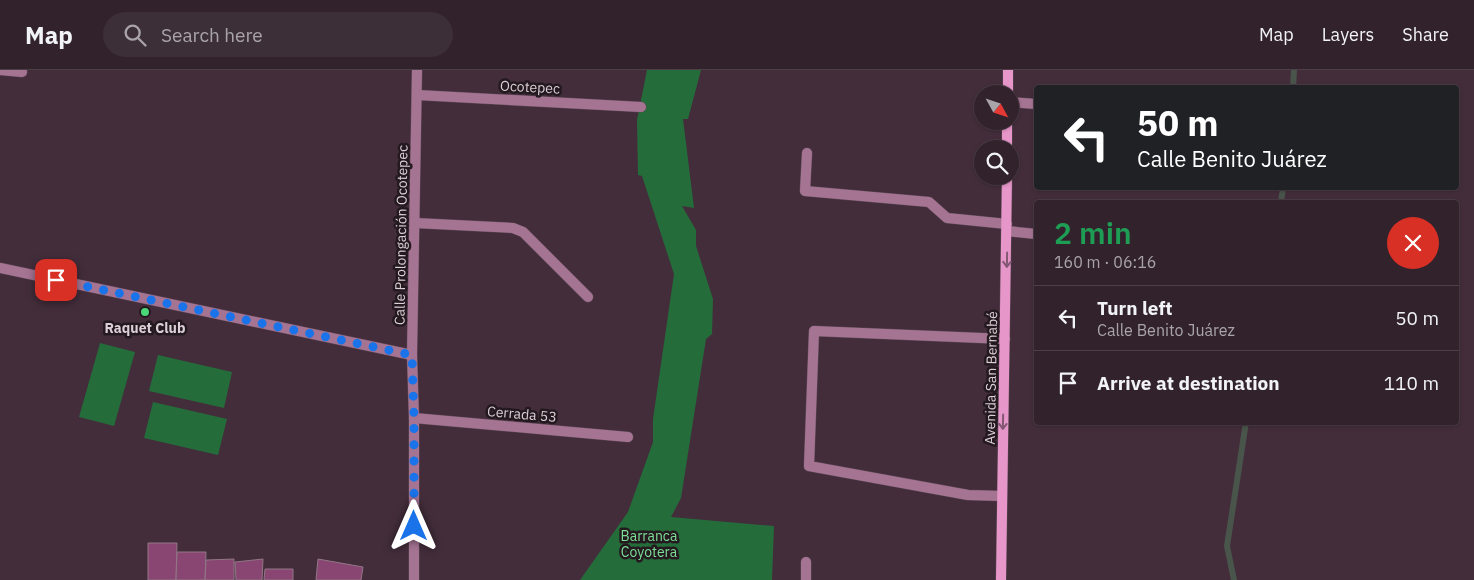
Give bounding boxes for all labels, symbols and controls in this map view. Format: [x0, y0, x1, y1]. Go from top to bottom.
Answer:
search box [103, 12, 453, 57]
text: Map [25, 19, 73, 51]
icon: search [121, 21, 149, 49]
text: Search here [161, 23, 263, 47]
text: Map [1259, 23, 1294, 46]
text: Layers [1322, 23, 1374, 46]
text: Share [1402, 23, 1449, 46]
street label: Ocotepec [500, 76, 560, 98]
north arrow [974, 85, 1019, 130]
map controls [974, 85, 1019, 185]
text: 50 m [1137, 100, 1219, 146]
icon: left [1054, 105, 1119, 170]
button: search [974, 140, 1019, 185]
text: Calle Benito Juárez [1137, 144, 1327, 173]
street label: Calle Prolongación Ocotepec [390, 145, 412, 325]
text: 2 min [1054, 213, 1132, 252]
button: close [1387, 217, 1439, 269]
one-way arrow [1002, 252, 1011, 268]
text: 160 m · 06:16 [1054, 252, 1156, 272]
pin [35, 259, 77, 301]
icon: arrive [42, 266, 70, 294]
text: Turn left [1097, 296, 1173, 320]
icon: left [1054, 304, 1082, 332]
marker: Raquet Club [139, 306, 151, 318]
text: 50 m [1395, 306, 1439, 330]
street label: Avenida San Bernabé [981, 311, 1001, 445]
place label: Raquet Club [105, 319, 185, 337]
text: Calle Benito Juárez [1097, 320, 1235, 340]
icon: arrive [1054, 369, 1082, 397]
text: Arrive at destination [1097, 371, 1280, 395]
text: 110 m [1384, 371, 1439, 395]
street label: Cerrada 53 [486, 402, 558, 426]
one-way arrow [999, 414, 1008, 430]
position arrow [387, 499, 439, 551]
park label: Barranca Coyotera [621, 527, 678, 561]

